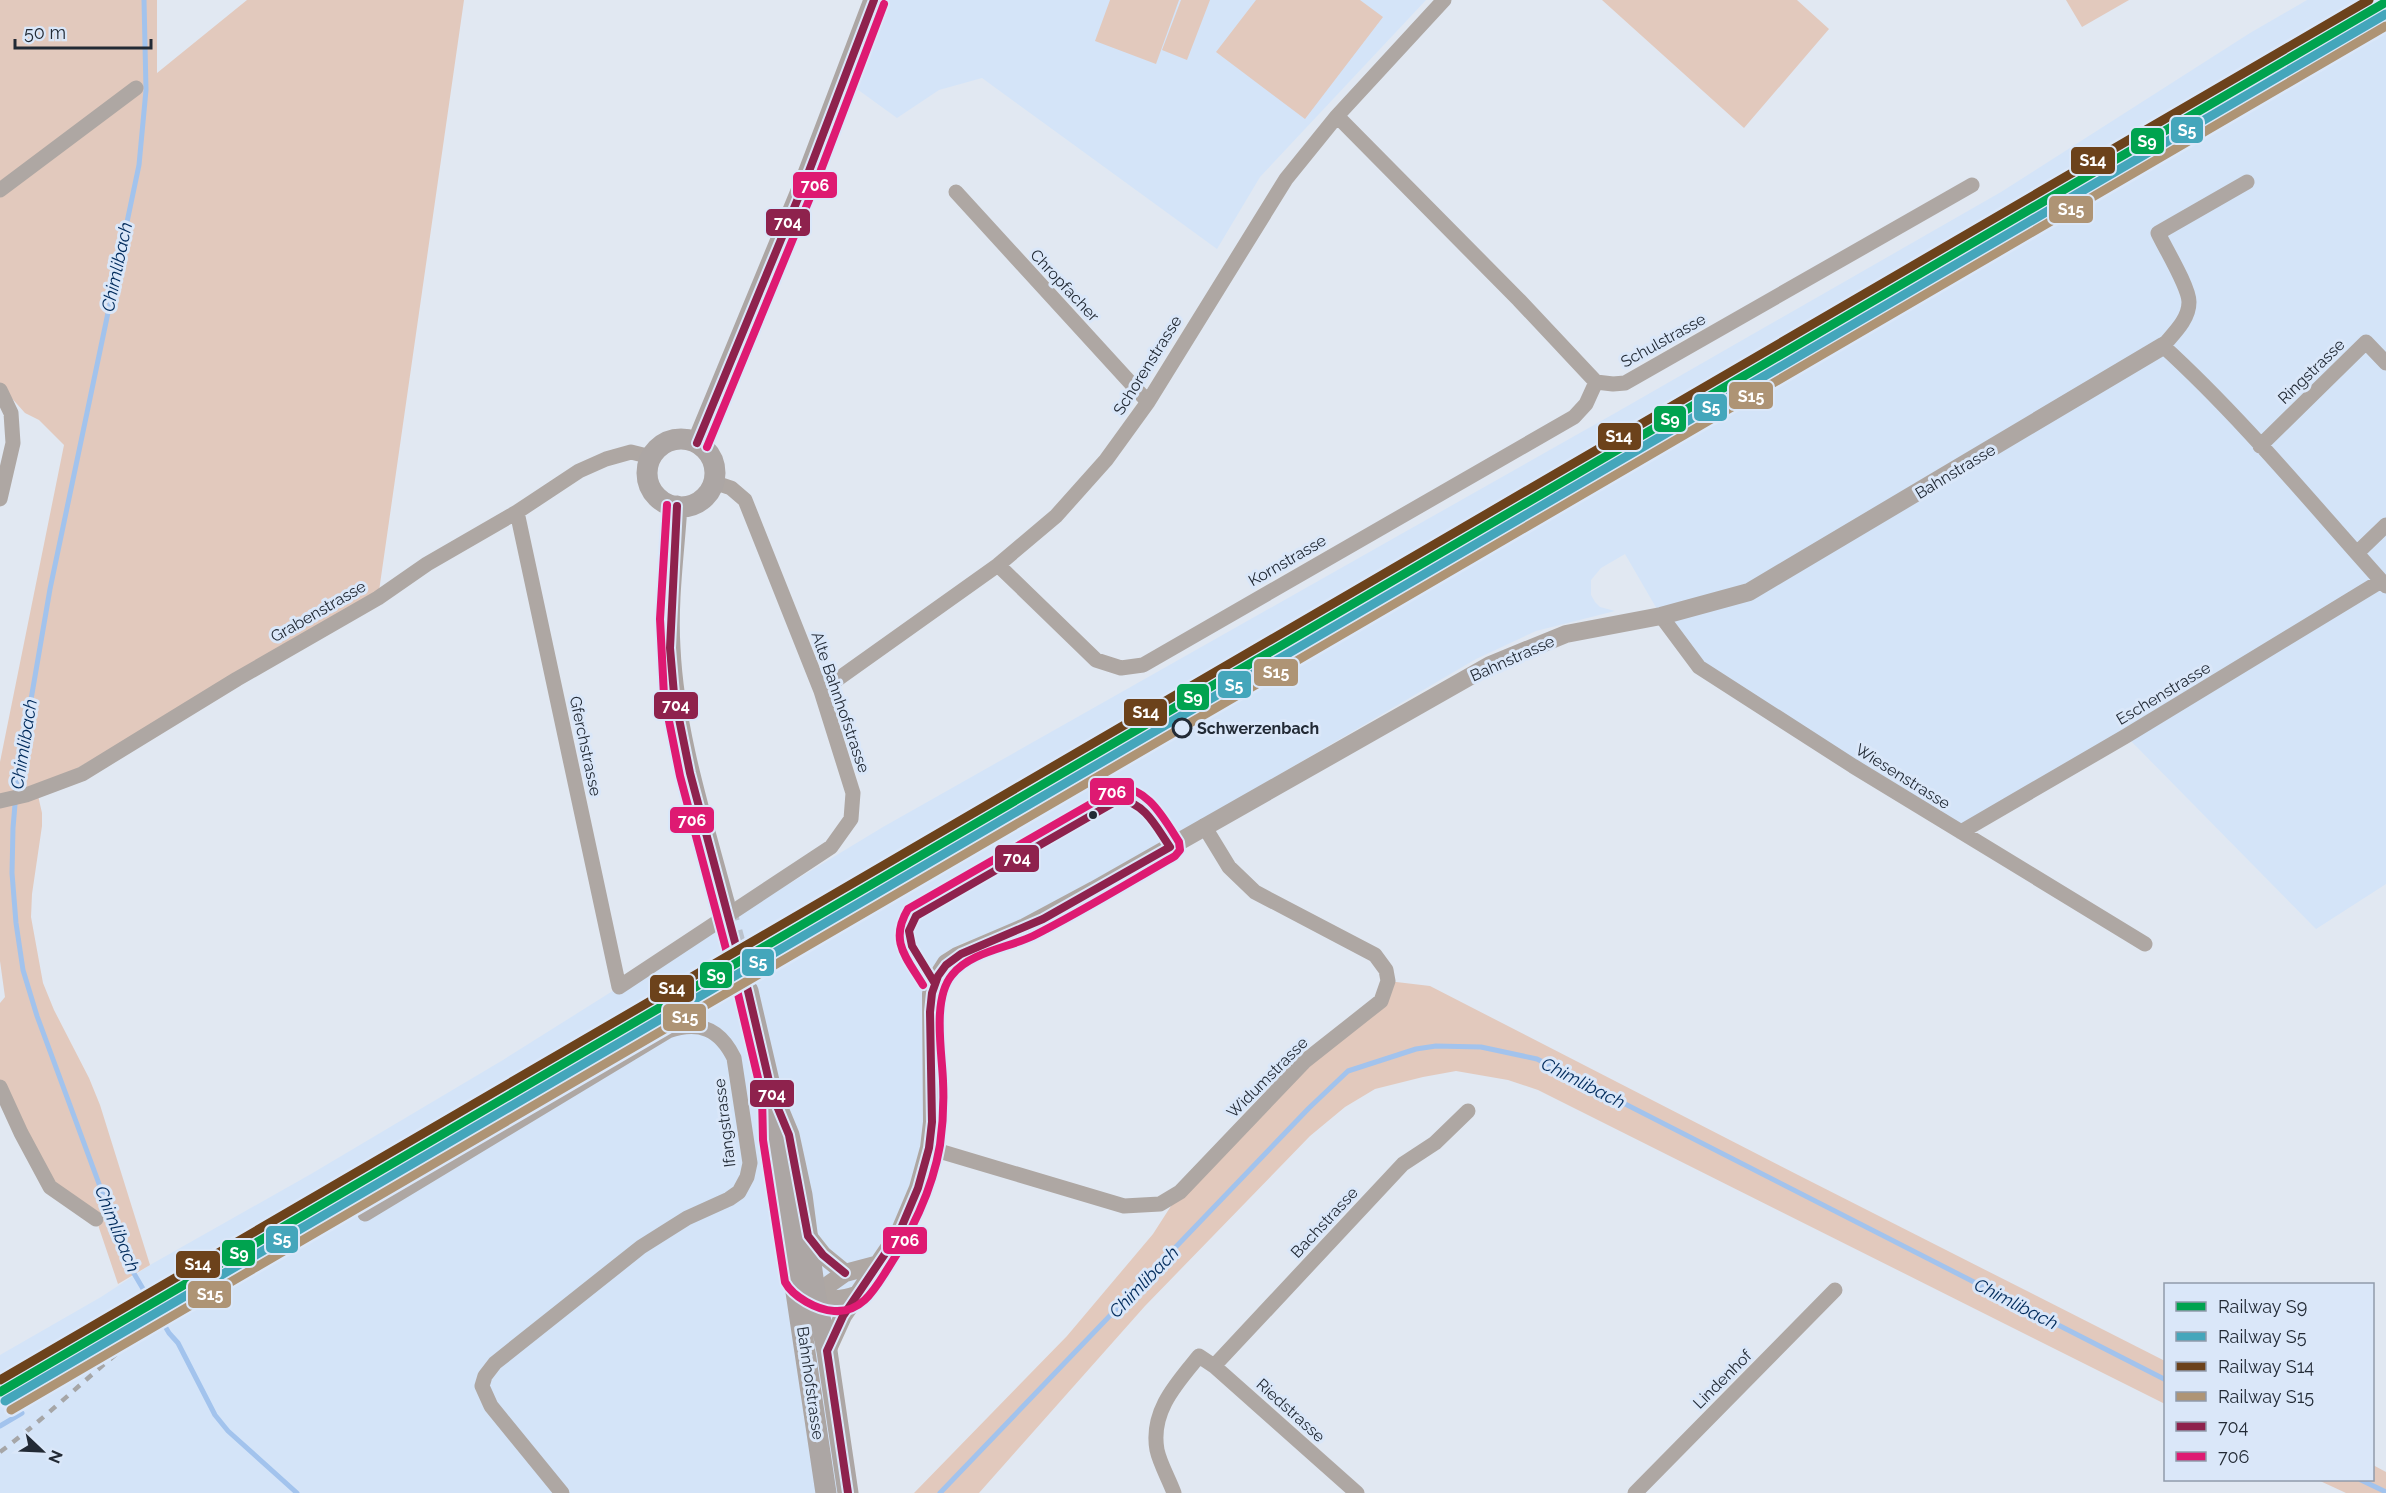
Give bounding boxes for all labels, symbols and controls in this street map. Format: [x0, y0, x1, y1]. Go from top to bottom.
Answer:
scale bar [15, 12, 152, 50]
text: 50 m [24, 22, 66, 43]
line badge: S5 [2170, 116, 2204, 144]
text: S5 [2178, 121, 2196, 140]
line badge: S9 [2130, 127, 2165, 155]
text: S9 [2137, 132, 2157, 151]
line badge: S14 [2070, 146, 2116, 175]
text: S14 [2080, 151, 2106, 170]
line badge: 706 [792, 171, 838, 199]
text: 706 [801, 176, 830, 195]
line badge: S15 [2048, 195, 2094, 224]
text: S15 [2058, 200, 2084, 219]
line badge: 704 [765, 208, 811, 237]
text: 704 [774, 213, 802, 232]
water label: Chimlibach [97, 220, 136, 314]
street label: Chropfacher [1026, 245, 1103, 326]
street label: Schulstrasse [1618, 309, 1709, 372]
street label: Schorenstrasse [1109, 312, 1186, 418]
street label: Ringstrasse [2274, 335, 2349, 408]
line badge: S15 [1728, 381, 1774, 410]
text: S15 [1738, 387, 1764, 406]
line badge: S5 [1693, 393, 1728, 422]
text: S5 [1702, 398, 1720, 417]
line badge: S9 [1653, 405, 1687, 433]
text: S9 [1660, 410, 1680, 429]
line badge: S14 [1597, 422, 1642, 451]
text: S14 [1606, 427, 1632, 446]
street label: Bahnstrasse [1912, 440, 1999, 503]
street label: Kornstrasse [1245, 531, 1329, 590]
street label: Grabenstrasse [267, 577, 369, 646]
street label: Alte Bahnhofstrasse [807, 629, 874, 775]
street label: Bahnstrasse [1467, 631, 1557, 685]
line badge: S15 [1253, 658, 1299, 687]
street label: Eschenstrasse [2113, 658, 2214, 729]
text: S15 [1263, 663, 1289, 682]
line badge: S5 [1217, 670, 1252, 699]
text: S5 [1225, 676, 1243, 695]
line badge: S9 [1176, 683, 1210, 711]
text: S9 [1183, 688, 1203, 707]
line badge: 704 [653, 691, 699, 720]
street label: Gferchstrasse [566, 694, 605, 798]
text: 704 [662, 696, 690, 715]
water label: Chimlibach [6, 697, 41, 791]
line badge: S14 [1123, 698, 1168, 727]
text: S14 [1133, 703, 1159, 722]
marker: Schwerzenbach [1172, 718, 1192, 738]
place label: Schwerzenbach [1197, 719, 1319, 738]
street label: Wiesenstrasse [1852, 740, 1954, 813]
line badge: 706 [1089, 777, 1135, 806]
text: 706 [1098, 783, 1127, 802]
line badge: 706 [669, 806, 715, 834]
unlabelled marker [1087, 809, 1099, 821]
text: 706 [678, 811, 707, 830]
line badge: 704 [994, 844, 1040, 873]
text: 704 [1003, 849, 1031, 868]
line badge: S5 [741, 948, 775, 977]
text: S5 [749, 953, 767, 972]
line badge: S9 [699, 961, 733, 989]
text: S9 [706, 966, 726, 985]
line badge: S14 [649, 974, 695, 1003]
text: S14 [659, 979, 685, 998]
line badge: S15 [662, 1003, 707, 1032]
text: S15 [672, 1008, 698, 1027]
street label: Widumstrasse [1223, 1033, 1312, 1122]
water label: Chimlibach [1538, 1053, 1629, 1113]
street label: Ifangstrasse [710, 1077, 739, 1168]
line badge: 704 [749, 1079, 795, 1108]
text: 704 [758, 1085, 786, 1104]
water label: Chimlibach [91, 1183, 144, 1275]
street label: Bachstrasse [1287, 1183, 1362, 1262]
line badge: S5 [265, 1225, 299, 1254]
line badge: 706 [882, 1226, 928, 1255]
text: S5 [273, 1230, 291, 1249]
text: 706 [891, 1231, 920, 1250]
line badge: S9 [221, 1239, 256, 1267]
water label: Chimlibach [1104, 1242, 1183, 1322]
text: S9 [229, 1244, 249, 1263]
line badge: S14 [175, 1250, 221, 1279]
text: S14 [185, 1255, 211, 1274]
water label: Chimlibach [1971, 1274, 2062, 1334]
line badge: S15 [187, 1280, 232, 1309]
legend [2164, 1283, 2374, 1481]
text: S15 [197, 1285, 223, 1304]
text: Railway S9 [2218, 1296, 2307, 1317]
street label: Bahnhofstrasse [793, 1325, 828, 1441]
text: Railway S5 [2218, 1326, 2307, 1347]
street label: Lindenhof [1689, 1346, 1756, 1413]
text: Railway S14 [2218, 1356, 2314, 1377]
street label: Riedstrasse [1253, 1375, 1329, 1446]
text: Railway S15 [2218, 1386, 2314, 1407]
text: 704 [2218, 1416, 2249, 1437]
north arrow [12, 1421, 72, 1481]
text: 706 [2218, 1446, 2250, 1467]
text: N [44, 1447, 66, 1466]

